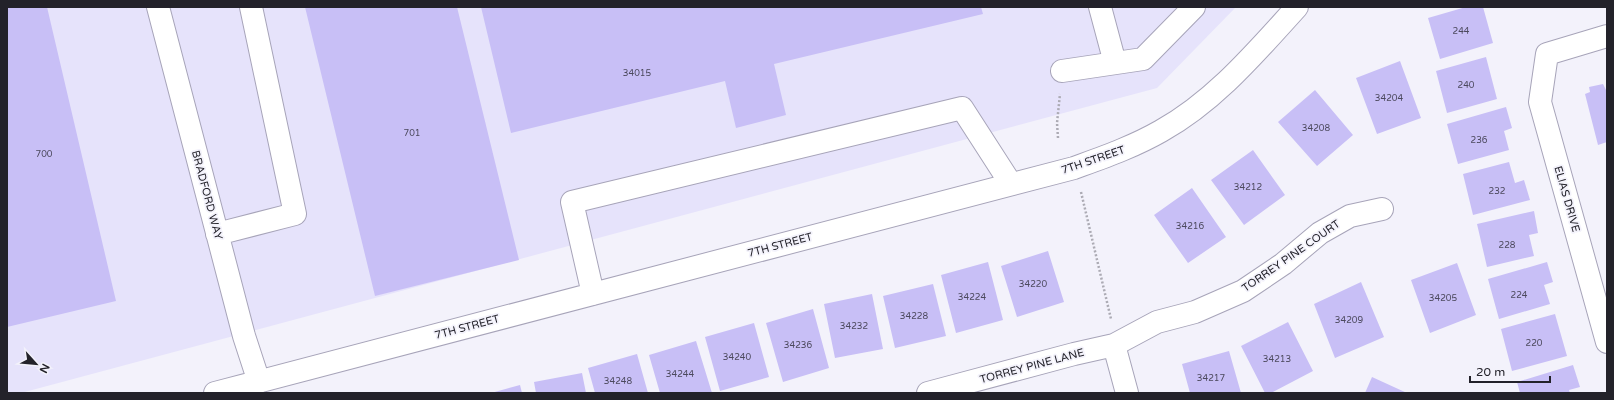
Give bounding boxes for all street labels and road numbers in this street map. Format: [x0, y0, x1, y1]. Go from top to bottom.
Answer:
street label: 7TH STREET [1059, 143, 1127, 177]
street label: BRADFORD WAY [189, 149, 225, 241]
street label: ELIAS DRIVE [1551, 164, 1583, 234]
street label: TORREY PINE COURT [1240, 217, 1343, 295]
street label: 7TH STREET [746, 230, 814, 260]
street label: 7TH STREET [433, 312, 501, 342]
street label: TORREY PINE LANE [978, 346, 1086, 386]

